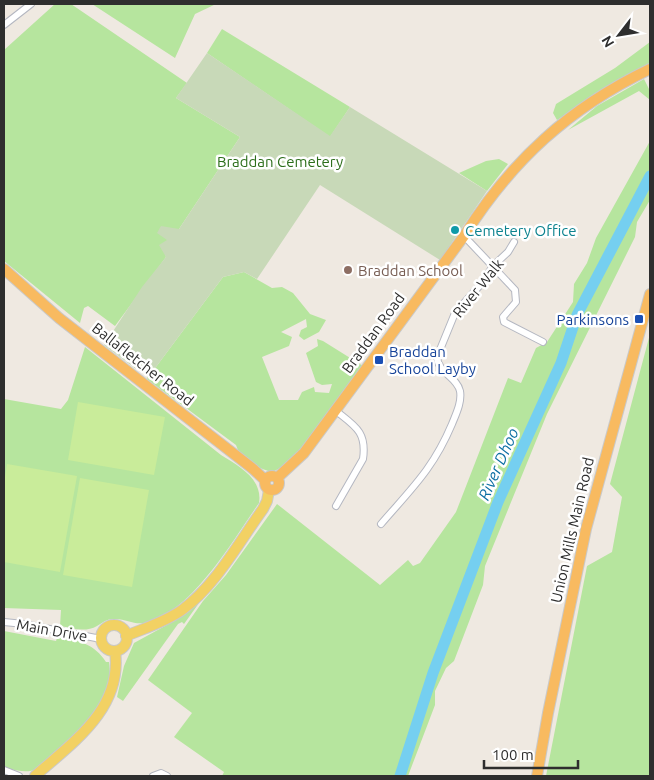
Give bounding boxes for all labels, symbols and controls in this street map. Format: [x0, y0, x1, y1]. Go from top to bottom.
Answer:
north arrow [594, 10, 644, 60]
text: N [598, 33, 617, 50]
park label: Braddan Cemetery [217, 153, 343, 170]
place label: Cemetery Office [465, 222, 576, 239]
marker: Cemetery Office [449, 224, 461, 236]
street label: River Walk [449, 255, 507, 321]
place label: Braddan School [358, 262, 463, 279]
marker: Braddan School [342, 264, 354, 276]
street label: Braddan Road [338, 290, 408, 376]
place label: Parkinsons [557, 311, 629, 328]
marker: Parkinsons [633, 313, 645, 325]
street label: Ballafletcher Road [89, 319, 197, 409]
place label: Braddan School Layby [389, 343, 476, 377]
marker: Braddan School Layby [373, 354, 385, 366]
water label: River Dhoo [474, 425, 522, 503]
street label: Union Mills Main Road [547, 456, 597, 604]
street label: Main Drive [15, 615, 89, 645]
scale bar [484, 738, 578, 770]
text: 100 m [492, 746, 534, 763]

